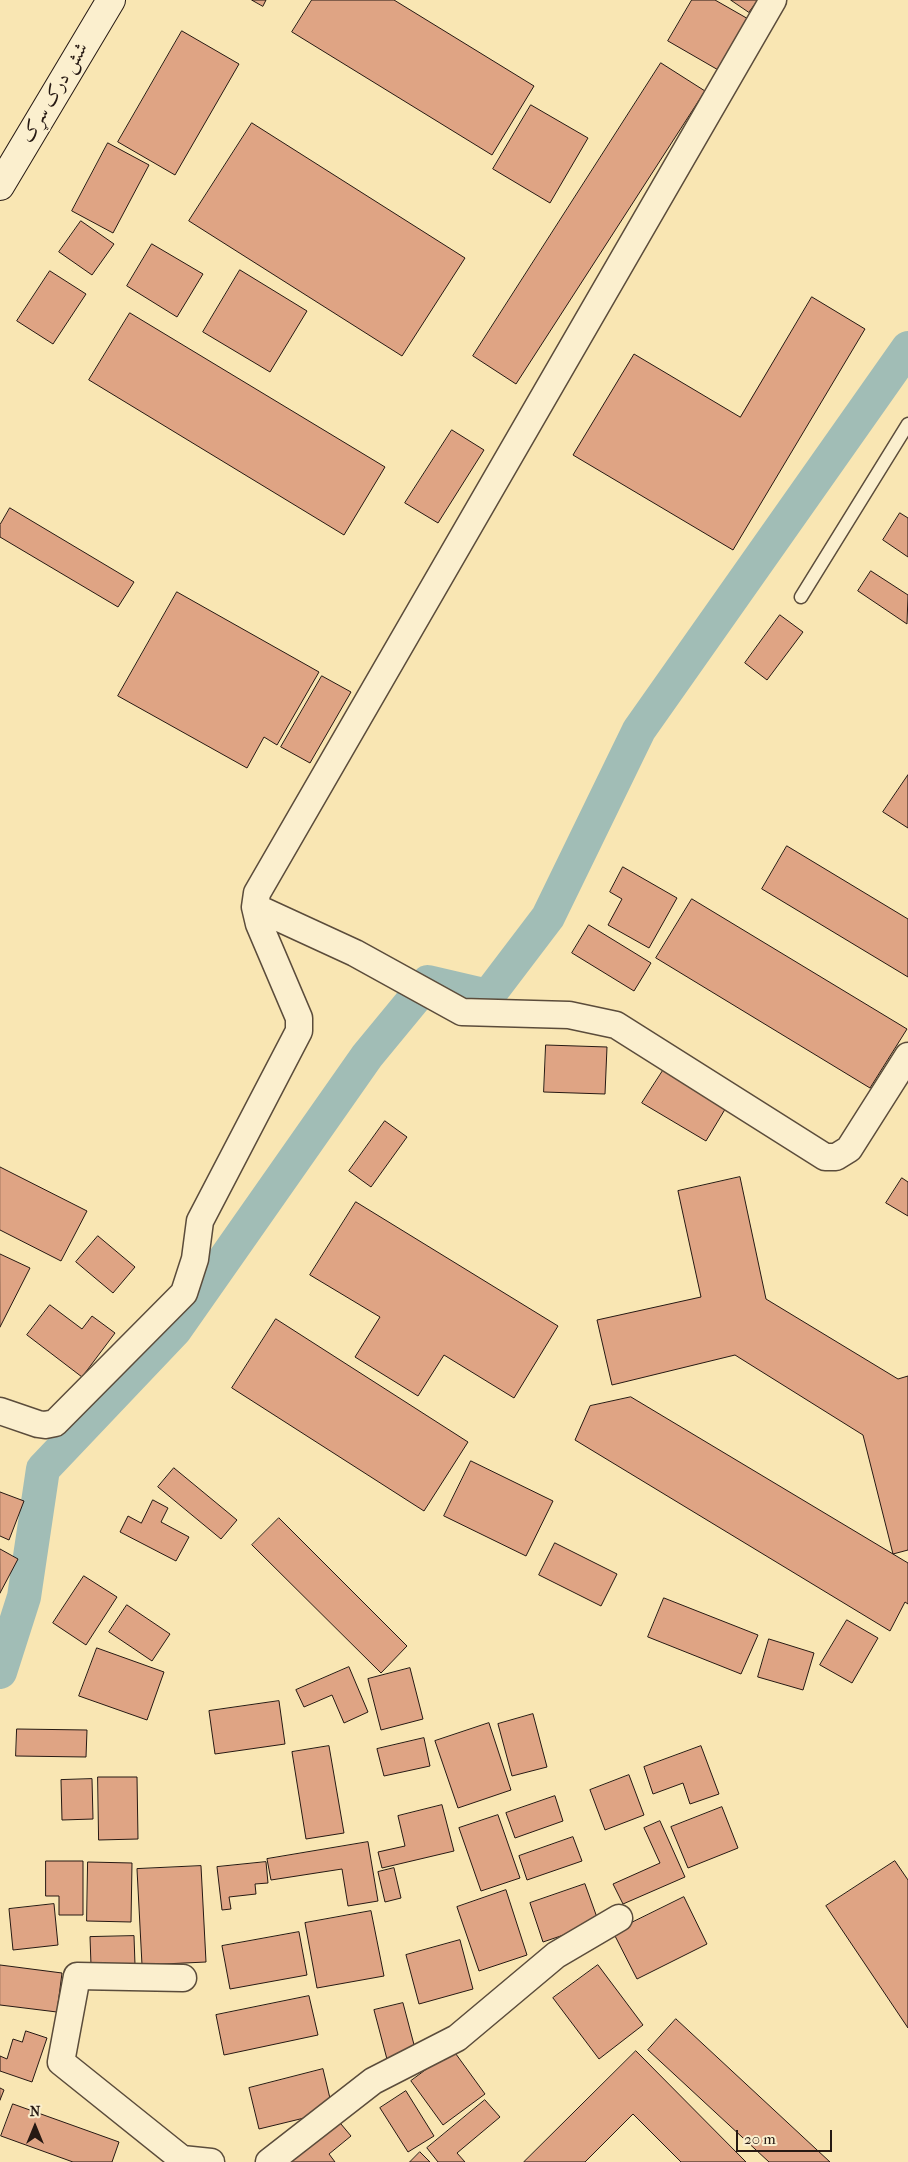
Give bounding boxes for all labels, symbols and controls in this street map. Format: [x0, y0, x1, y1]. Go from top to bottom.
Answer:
street label: شش درک سړک [16, 39, 94, 147]
north arrow [10, 2102, 60, 2152]
text: N [30, 2103, 40, 2120]
scale bar [738, 2120, 834, 2152]
text: 20 m [744, 2130, 776, 2148]

